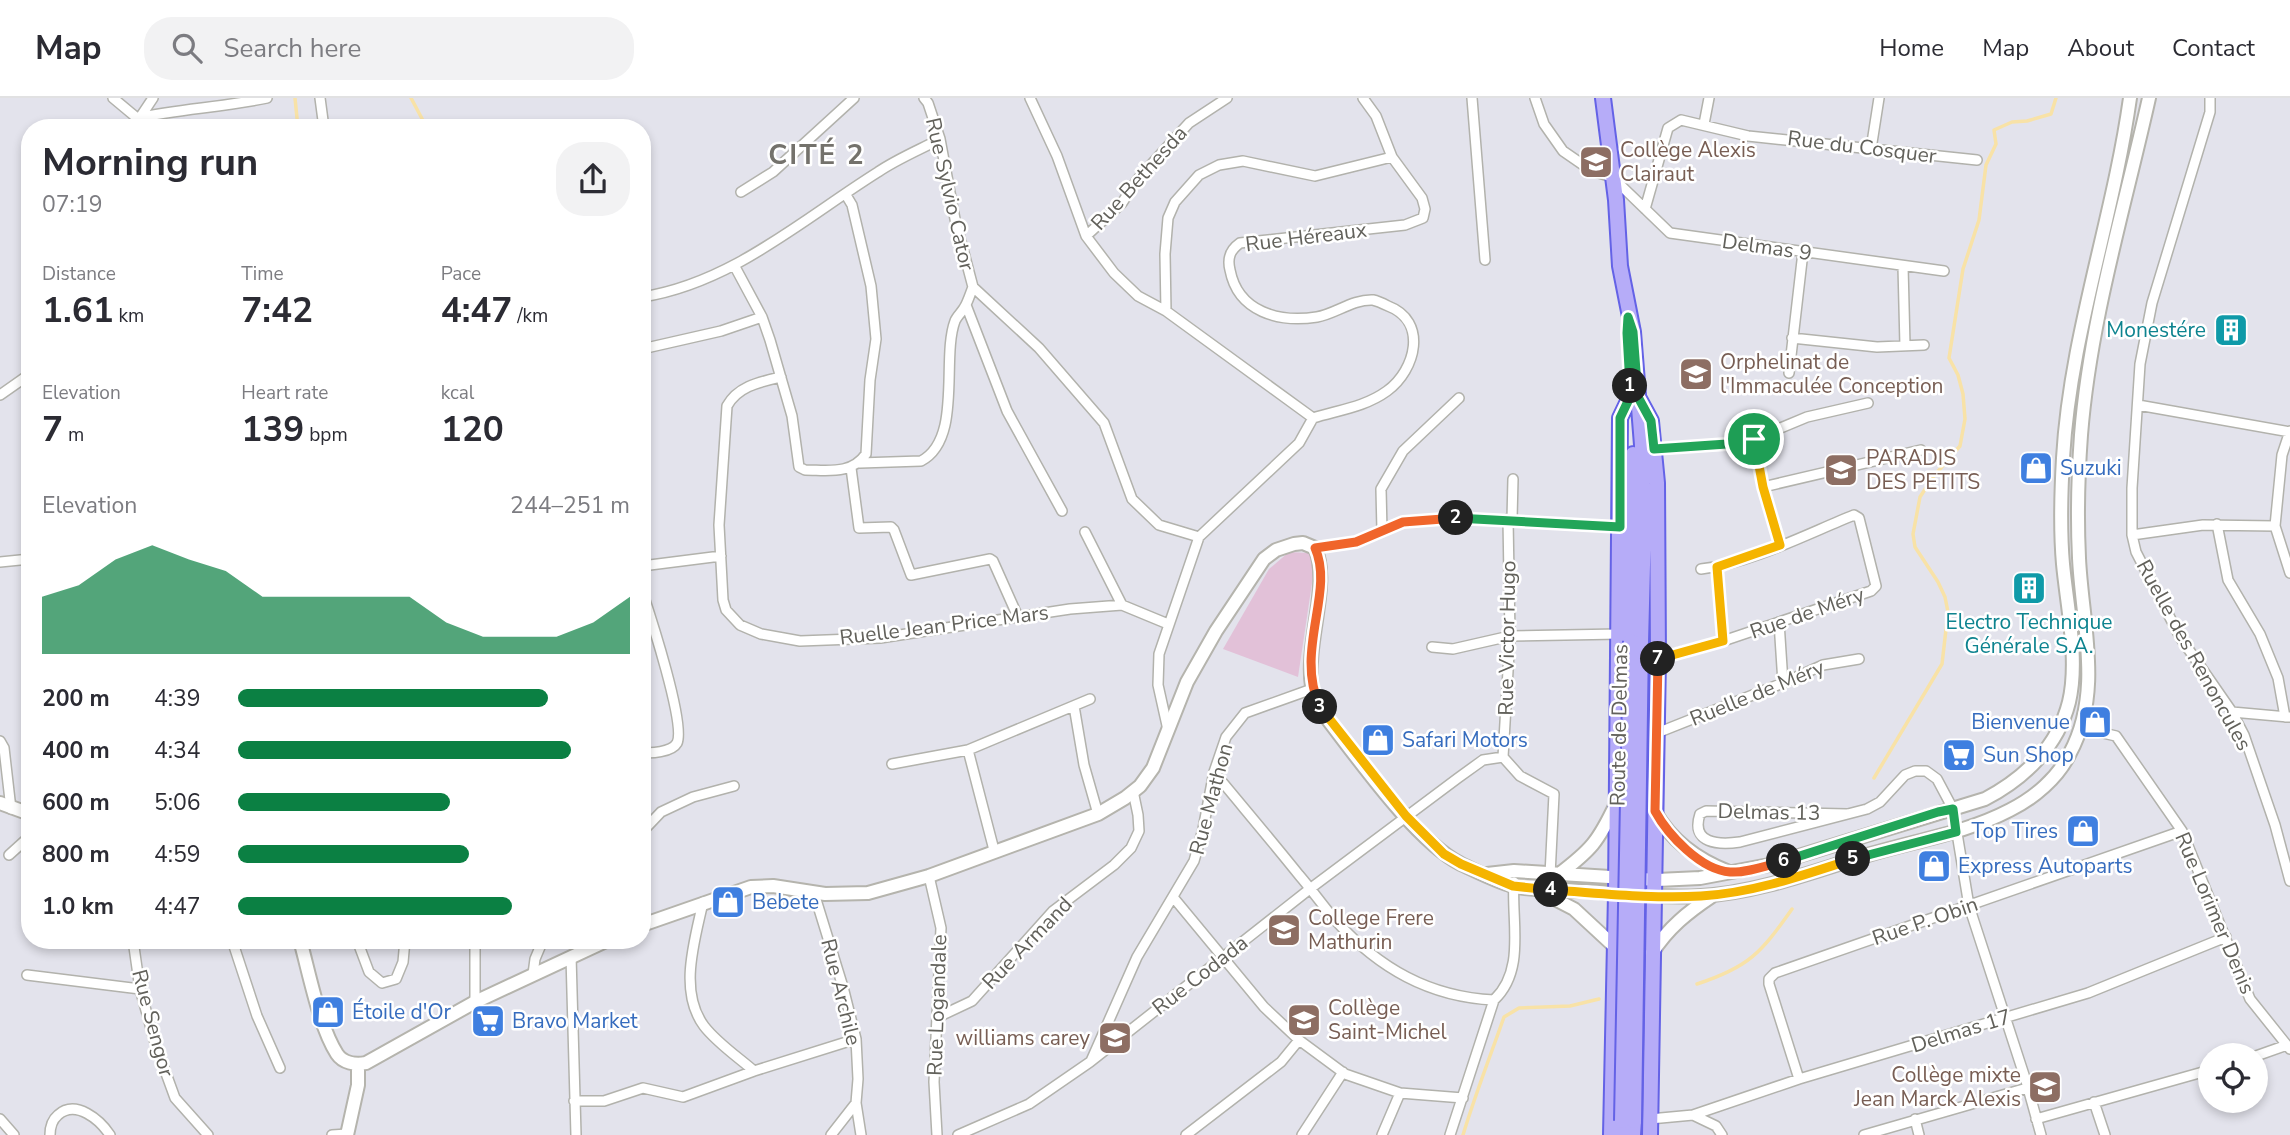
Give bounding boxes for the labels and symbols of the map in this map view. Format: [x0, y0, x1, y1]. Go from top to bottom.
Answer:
street label: Rue Sylvio Cator [919, 115, 981, 274]
street label: Rue Bethesda [1085, 120, 1193, 236]
street label: Rue du Cosquer [1786, 124, 1938, 170]
district label: CITÉ 2 [768, 136, 866, 174]
place label: Collège Alexis Clairaut [1620, 136, 1756, 188]
school or university icon: Collège Alexis Clairaut [1577, 143, 1615, 181]
street label: Rue Héreaux [1244, 216, 1368, 258]
street label: Delmas 9 [1720, 227, 1814, 267]
building icon: Monestére [2212, 311, 2250, 349]
place label: Monestére [2106, 316, 2206, 344]
place label: Orphelinat de l'Immaculée Conception [1720, 348, 1944, 400]
school or university icon: Orphelinat de l'Immaculée Conception [1677, 355, 1715, 393]
pin: 1 [1612, 368, 1648, 404]
pin [1724, 409, 1784, 469]
place label: PARADIS DES PETITS [1866, 444, 1980, 496]
shop icon: Suzuki [2017, 449, 2055, 487]
school or university icon: PARADIS DES PETITS [1822, 451, 1860, 489]
place label: Suzuki [2060, 454, 2122, 482]
pin: 2 [1438, 500, 1474, 536]
street label: Ruelle des Renoncules [2130, 555, 2258, 755]
street label: Rue Victor Hugo [1492, 560, 1522, 716]
building icon: Electro Technique Générale S.A. [2010, 569, 2048, 607]
street label: Rue de Méry [1746, 580, 1868, 646]
street label: Ruelle Jean Price Mars [838, 598, 1050, 652]
place label: Electro Technique Générale S.A. [1946, 608, 2112, 660]
pin: 7 [1640, 642, 1676, 676]
street label: Route de Delmas [1604, 644, 1634, 806]
street label: Ruelle de Méry [1686, 653, 1829, 733]
pin: 3 [1302, 690, 1338, 724]
shop icon: Bienvenue [2076, 703, 2114, 741]
place label: Bienvenue [1971, 708, 2070, 736]
shop icon: Safari Motors [1359, 721, 1397, 759]
place label: Safari Motors [1402, 726, 1528, 754]
supermarket icon: Sun Shop [1940, 736, 1978, 774]
street label: Rue Mathon [1183, 740, 1239, 858]
place label: Sun Shop [1983, 741, 2074, 769]
street label: Delmas 13 [1717, 797, 1821, 827]
shop icon: Top Tires [2064, 812, 2102, 850]
place label: Top Tires [1971, 817, 2058, 845]
street label: Rue Lorimer Denis [2168, 828, 2262, 998]
pin: 5 [1836, 842, 1870, 876]
pin: 6 [1766, 844, 1802, 878]
shop icon: Express Autoparts [1915, 847, 1953, 885]
place label: Express Autoparts [1958, 852, 2133, 880]
pin: 4 [1534, 872, 1568, 908]
shop icon: Bebete [709, 883, 747, 921]
place label: Bebete [752, 888, 819, 916]
street label: Rue P. Obin [1868, 890, 1982, 952]
street label: Rue Armand [976, 891, 1078, 995]
place label: College Frere Mathurin [1308, 904, 1434, 956]
school or university icon: College Frere Mathurin [1265, 911, 1303, 949]
street label: Rue Codada [1146, 929, 1254, 1021]
street label: Rue Logandale [921, 934, 953, 1076]
street label: Rue Archile [814, 936, 868, 1048]
street label: Rue Sengor [125, 966, 181, 1080]
shop icon: Étoile d'Or [309, 993, 347, 1031]
place label: Collège Saint-Michel [1328, 994, 1448, 1046]
place label: Étoile d'Or [352, 998, 452, 1026]
school or university icon: Collège Saint-Michel [1285, 1001, 1323, 1039]
supermarket icon: Bravo Market [469, 1002, 507, 1040]
street label: Delmas 17 [1908, 1003, 2014, 1059]
place label: Bravo Market [512, 1007, 638, 1035]
school or university icon: williams carey [1096, 1019, 1134, 1057]
place label: williams carey [956, 1024, 1090, 1052]
place label: Collège mixte Jean Marck Alexis [1853, 1061, 2021, 1113]
school or university icon: Collège mixte Jean Marck Alexis [2026, 1068, 2064, 1106]

